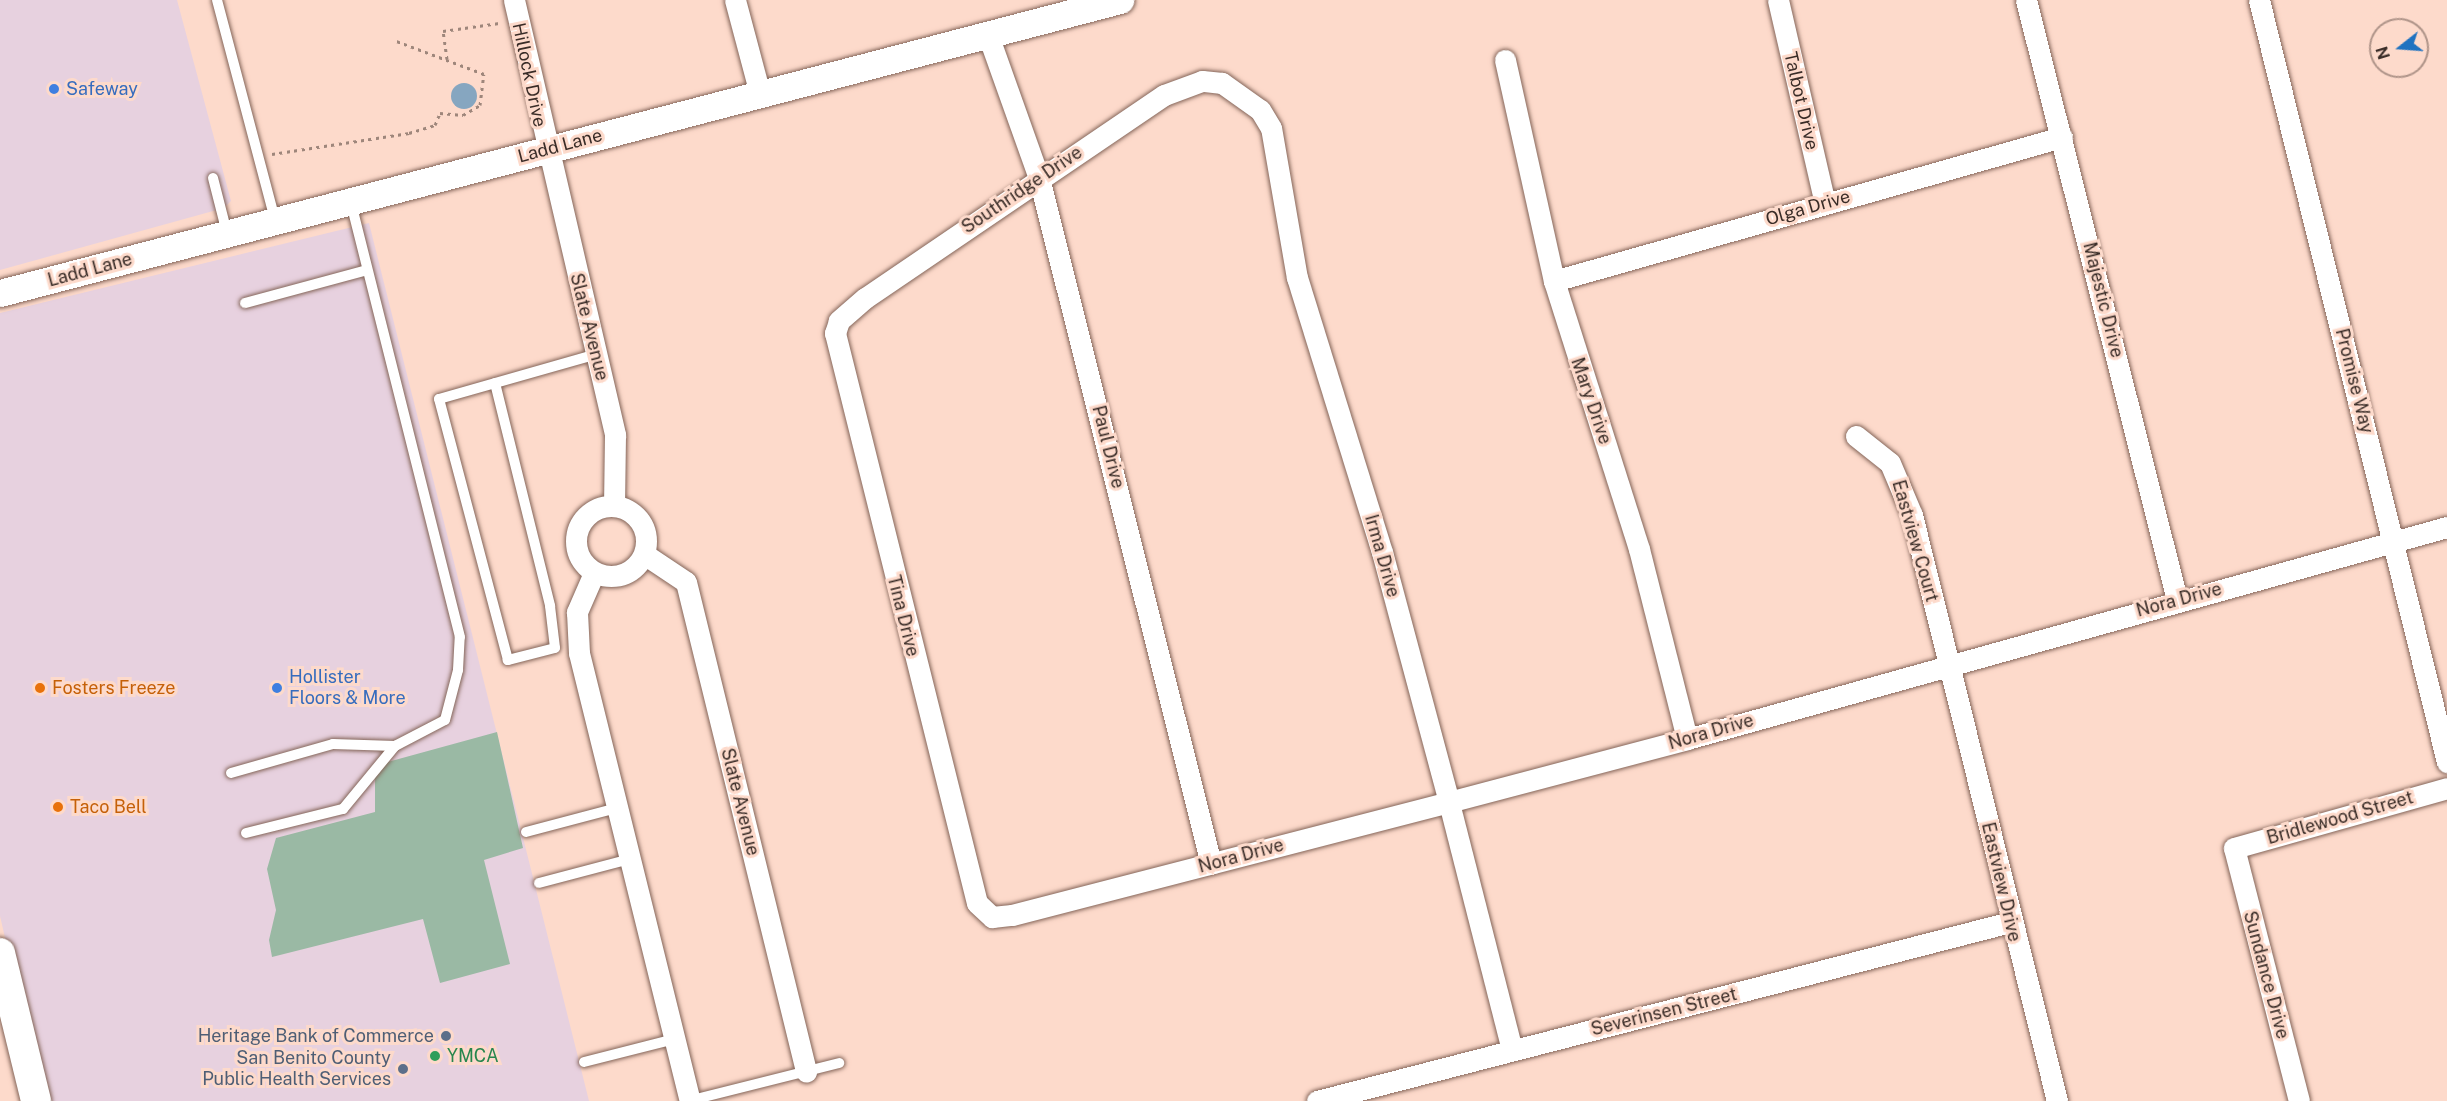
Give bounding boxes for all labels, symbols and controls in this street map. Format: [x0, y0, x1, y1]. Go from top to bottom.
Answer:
north arrow [2369, 18, 2429, 78]
street label: Hillock Drive [507, 21, 551, 129]
text: N [2372, 44, 2394, 62]
street label: Talbot Drive [1779, 50, 1823, 152]
place label: Safeway [66, 78, 138, 100]
marker: Safeway [47, 82, 61, 96]
street label: Ladd Lane [515, 124, 605, 168]
street label: Southridge Drive [958, 142, 1086, 238]
street label: Olga Drive [1763, 186, 1853, 230]
street label: Majestic Drive [2078, 240, 2128, 360]
street label: Ladd Lane [45, 248, 135, 292]
street label: Slate Avenue [565, 271, 613, 383]
street label: Promise Way [2330, 326, 2378, 436]
street label: Mary Drive [1566, 355, 1616, 447]
street label: Paul Drive [1087, 403, 1129, 491]
street label: Eastview Court [1887, 478, 1943, 604]
street label: Irma Drive [1360, 512, 1404, 600]
street label: Tina Drive [882, 573, 924, 659]
street label: Nora Drive [2134, 578, 2224, 622]
place label: Hollister Floors & More [289, 667, 406, 710]
place label: Fosters Freeze [52, 677, 175, 699]
marker: Fosters Freeze [33, 681, 47, 695]
marker: Hollister Floors & More [270, 681, 284, 695]
street label: Nora Drive [1666, 710, 1756, 754]
street label: Slate Avenue [716, 746, 764, 858]
street label: Bridlewood Street [2264, 787, 2416, 849]
place label: Taco Bell [70, 796, 147, 818]
marker: Taco Bell [51, 800, 65, 814]
street label: Eastview Drive [1977, 820, 2025, 944]
street label: Nora Drive [1196, 834, 1286, 878]
street label: Sundance Drive [2239, 909, 2293, 1041]
street label: Severinsen Street [1589, 983, 1739, 1041]
place label: Heritage Bank of Commerce [197, 1025, 434, 1047]
marker: Heritage Bank of Commerce [439, 1029, 453, 1043]
place label: YMCA [447, 1045, 499, 1067]
place label: San Benito County Public Health Services [202, 1048, 391, 1090]
marker: YMCA [428, 1049, 442, 1063]
marker: San Benito County Public Health Services [396, 1062, 410, 1076]

